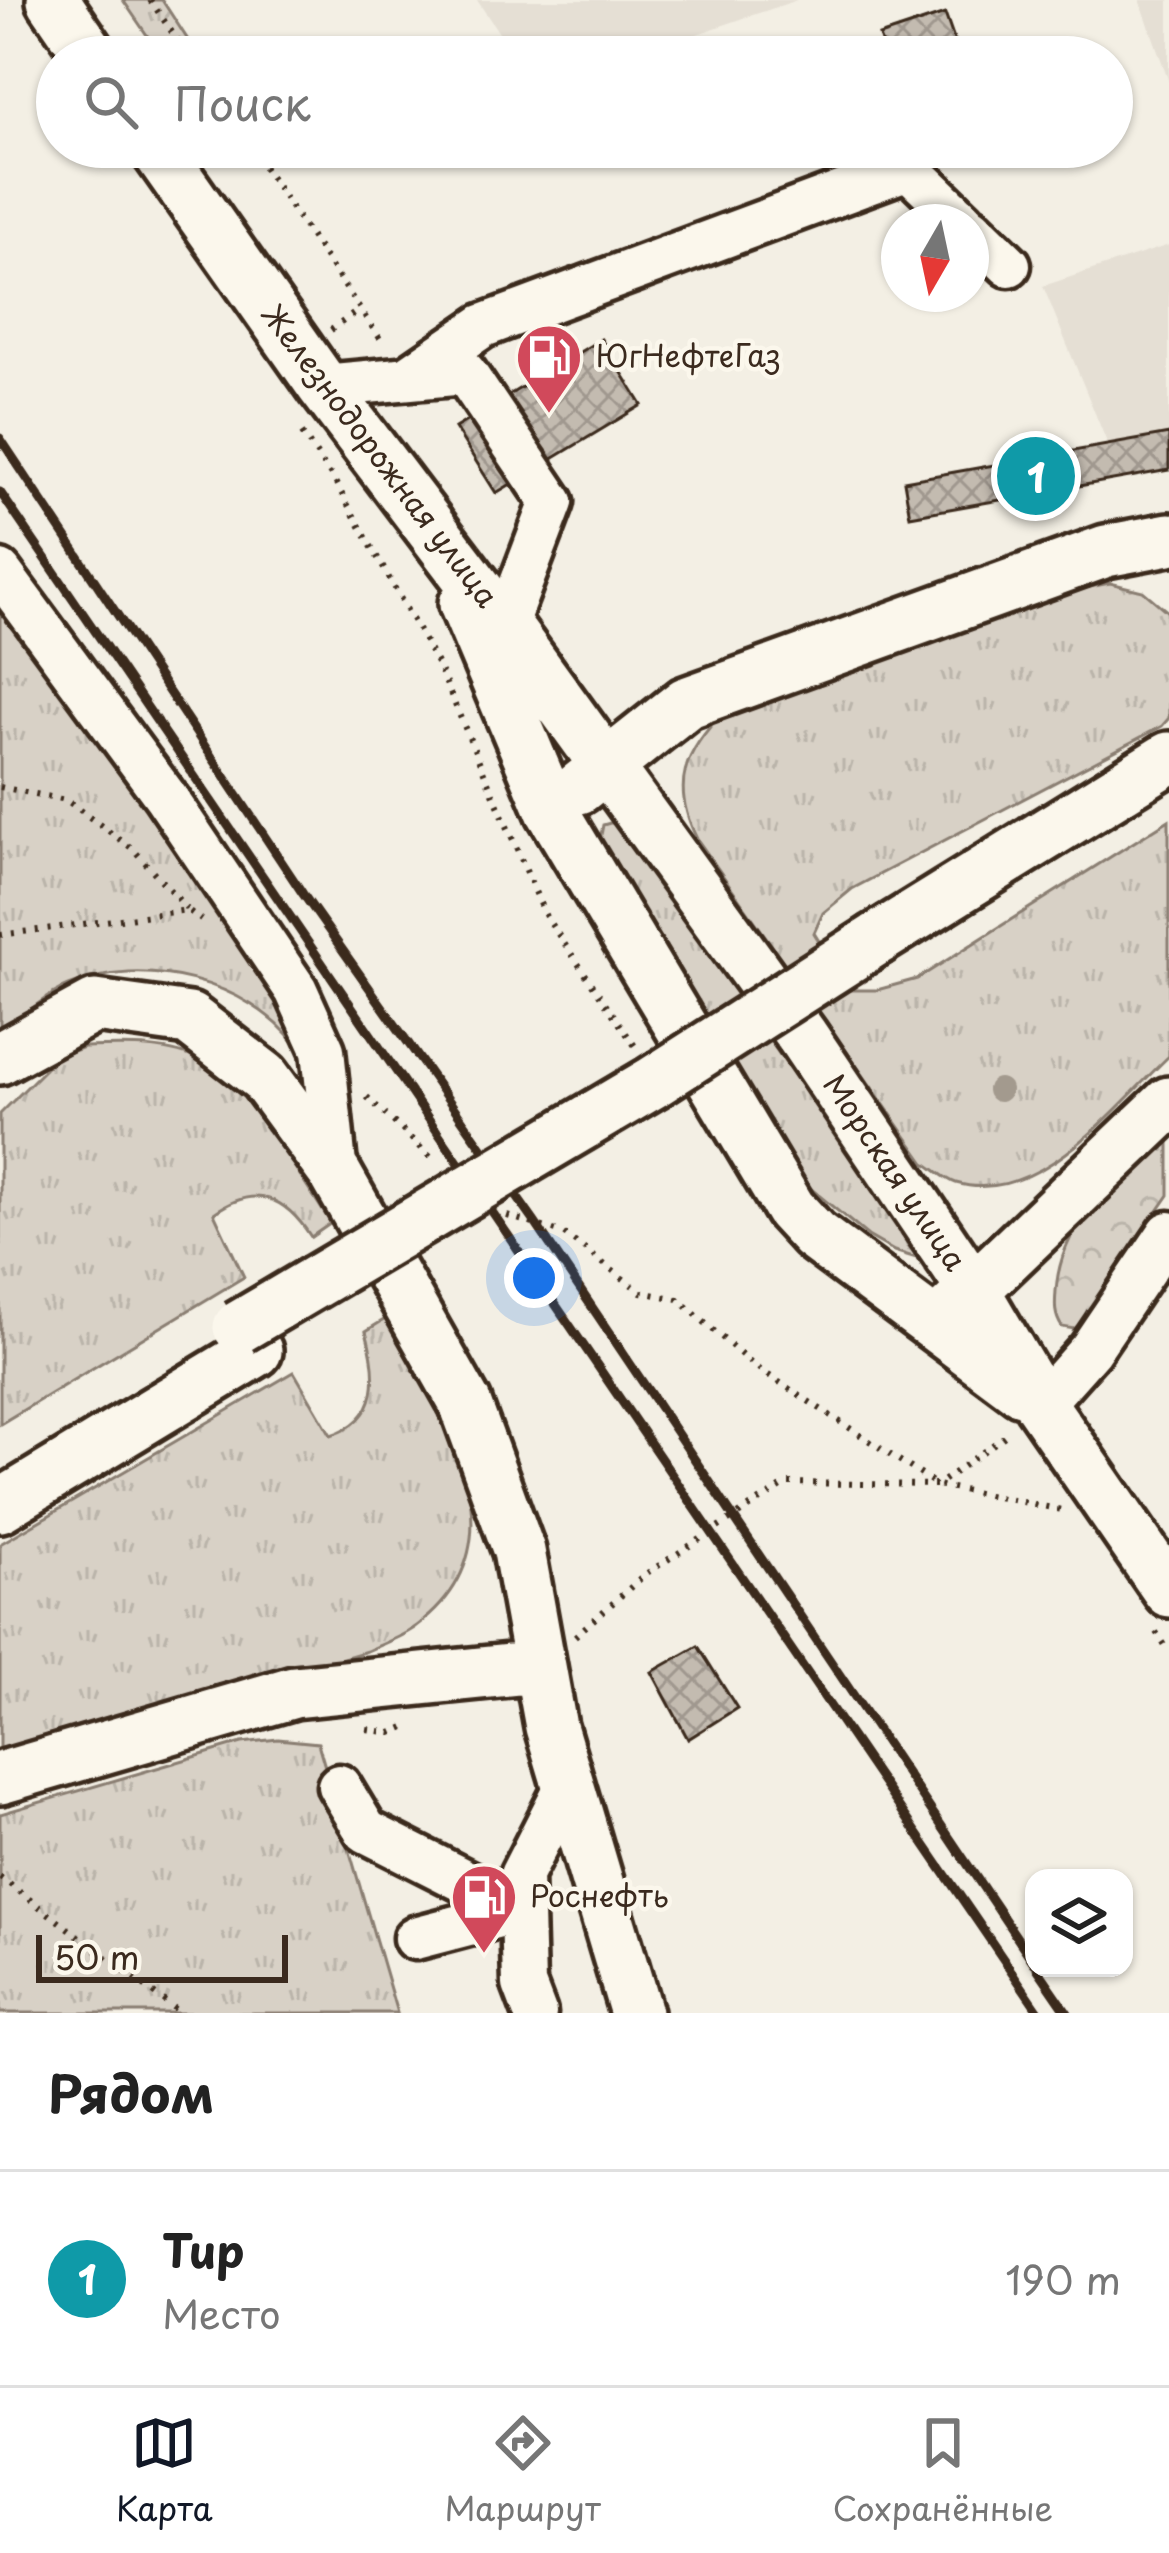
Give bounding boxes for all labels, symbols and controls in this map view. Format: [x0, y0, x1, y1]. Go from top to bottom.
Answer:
search box [36, 36, 1133, 168]
text: Поиск [174, 68, 311, 136]
icon: search [78, 69, 144, 135]
north arrow [881, 204, 989, 312]
street label: Железнодорожная улица [252, 293, 510, 616]
fuel station icon: ЮгНефтеГаз [514, 322, 584, 416]
place label: ЮгНефтеГаз [596, 332, 781, 377]
pin: 1 [997, 431, 1075, 521]
street label: Морская улица [813, 1064, 979, 1279]
your location [504, 1248, 564, 1308]
fuel station icon: Роснефть [449, 1862, 519, 1956]
map controls [1025, 1869, 1133, 1977]
button: layers [1025, 1869, 1133, 1977]
place label: Роснефть [530, 1872, 669, 1917]
scale bar [36, 1929, 288, 1982]
text: 50 m [54, 1931, 140, 1981]
text: Рядом [48, 2053, 214, 2130]
text: Тир [162, 2215, 244, 2283]
text: 1 [78, 2249, 96, 2308]
text: 190 m [1005, 2249, 1121, 2308]
text: Место [162, 2283, 281, 2342]
tab: Карта [116, 2410, 213, 2532]
tab: Маршрут [445, 2410, 601, 2532]
tab: Сохранённые [832, 2410, 1053, 2532]

